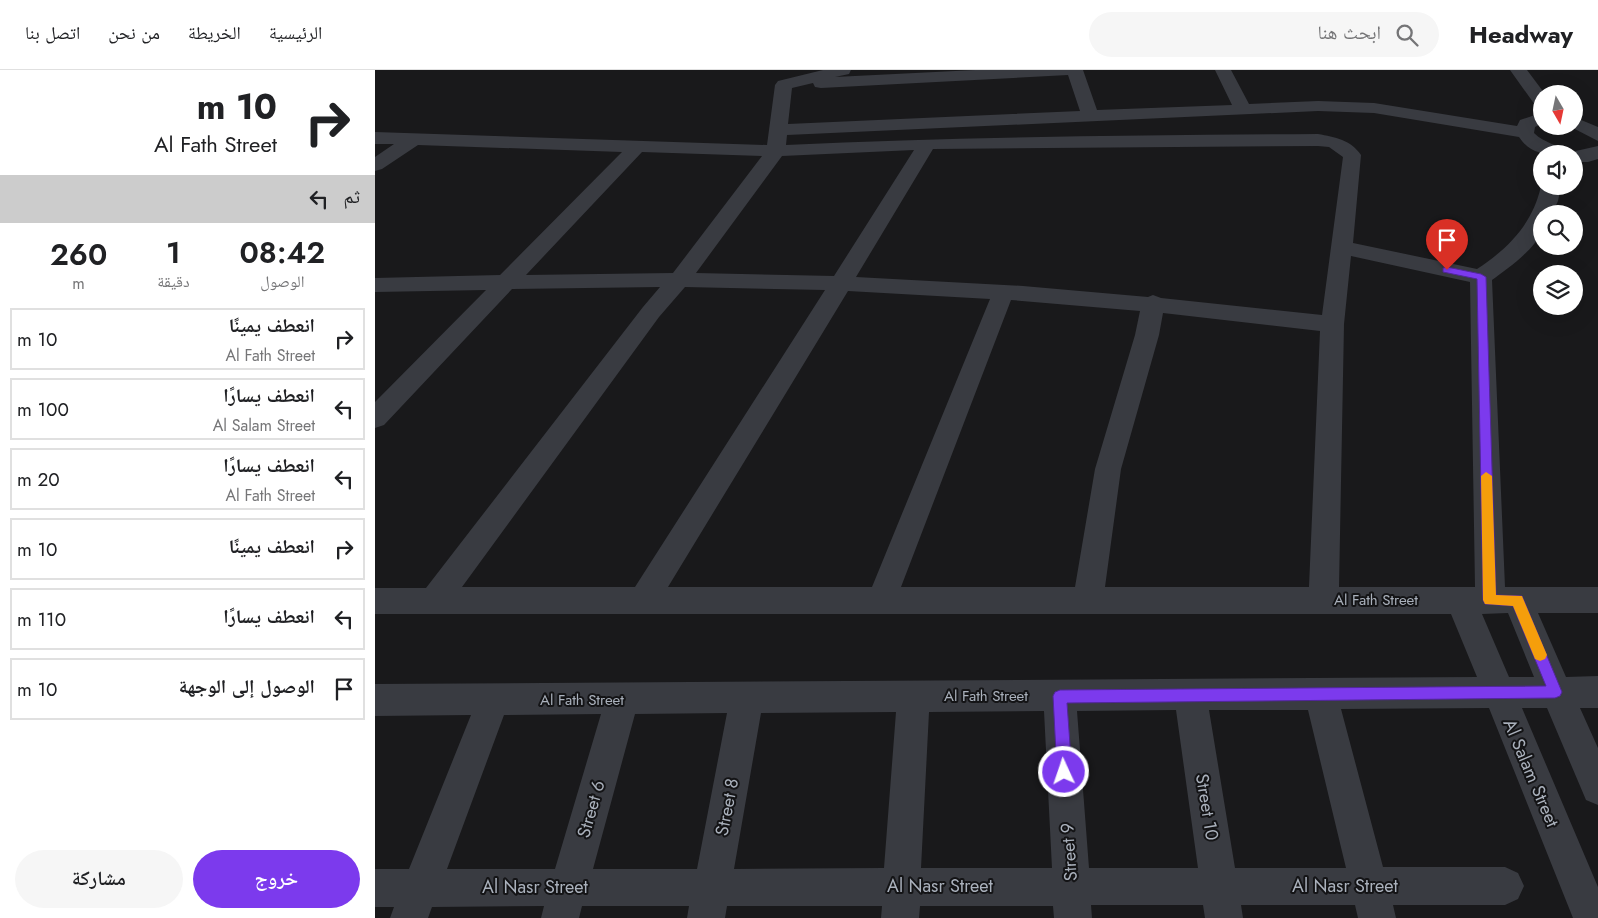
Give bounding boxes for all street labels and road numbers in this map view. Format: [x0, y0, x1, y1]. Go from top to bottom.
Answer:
street label: Al Fath Street [1334, 589, 1418, 611]
street label: Al Fath Street [944, 685, 1028, 707]
street label: Al Fath Street [540, 689, 624, 711]
street label: Al Salam Street [1497, 715, 1566, 832]
street label: Street 10 [1189, 772, 1225, 842]
street label: Street 8 [709, 776, 745, 838]
street label: Street 6 [570, 777, 612, 841]
street label: Street 9 [1054, 822, 1084, 882]
street label: Al Nasr Street [887, 873, 994, 899]
street label: Al Nasr Street [1292, 873, 1399, 899]
street label: Al Nasr Street [482, 874, 589, 900]

